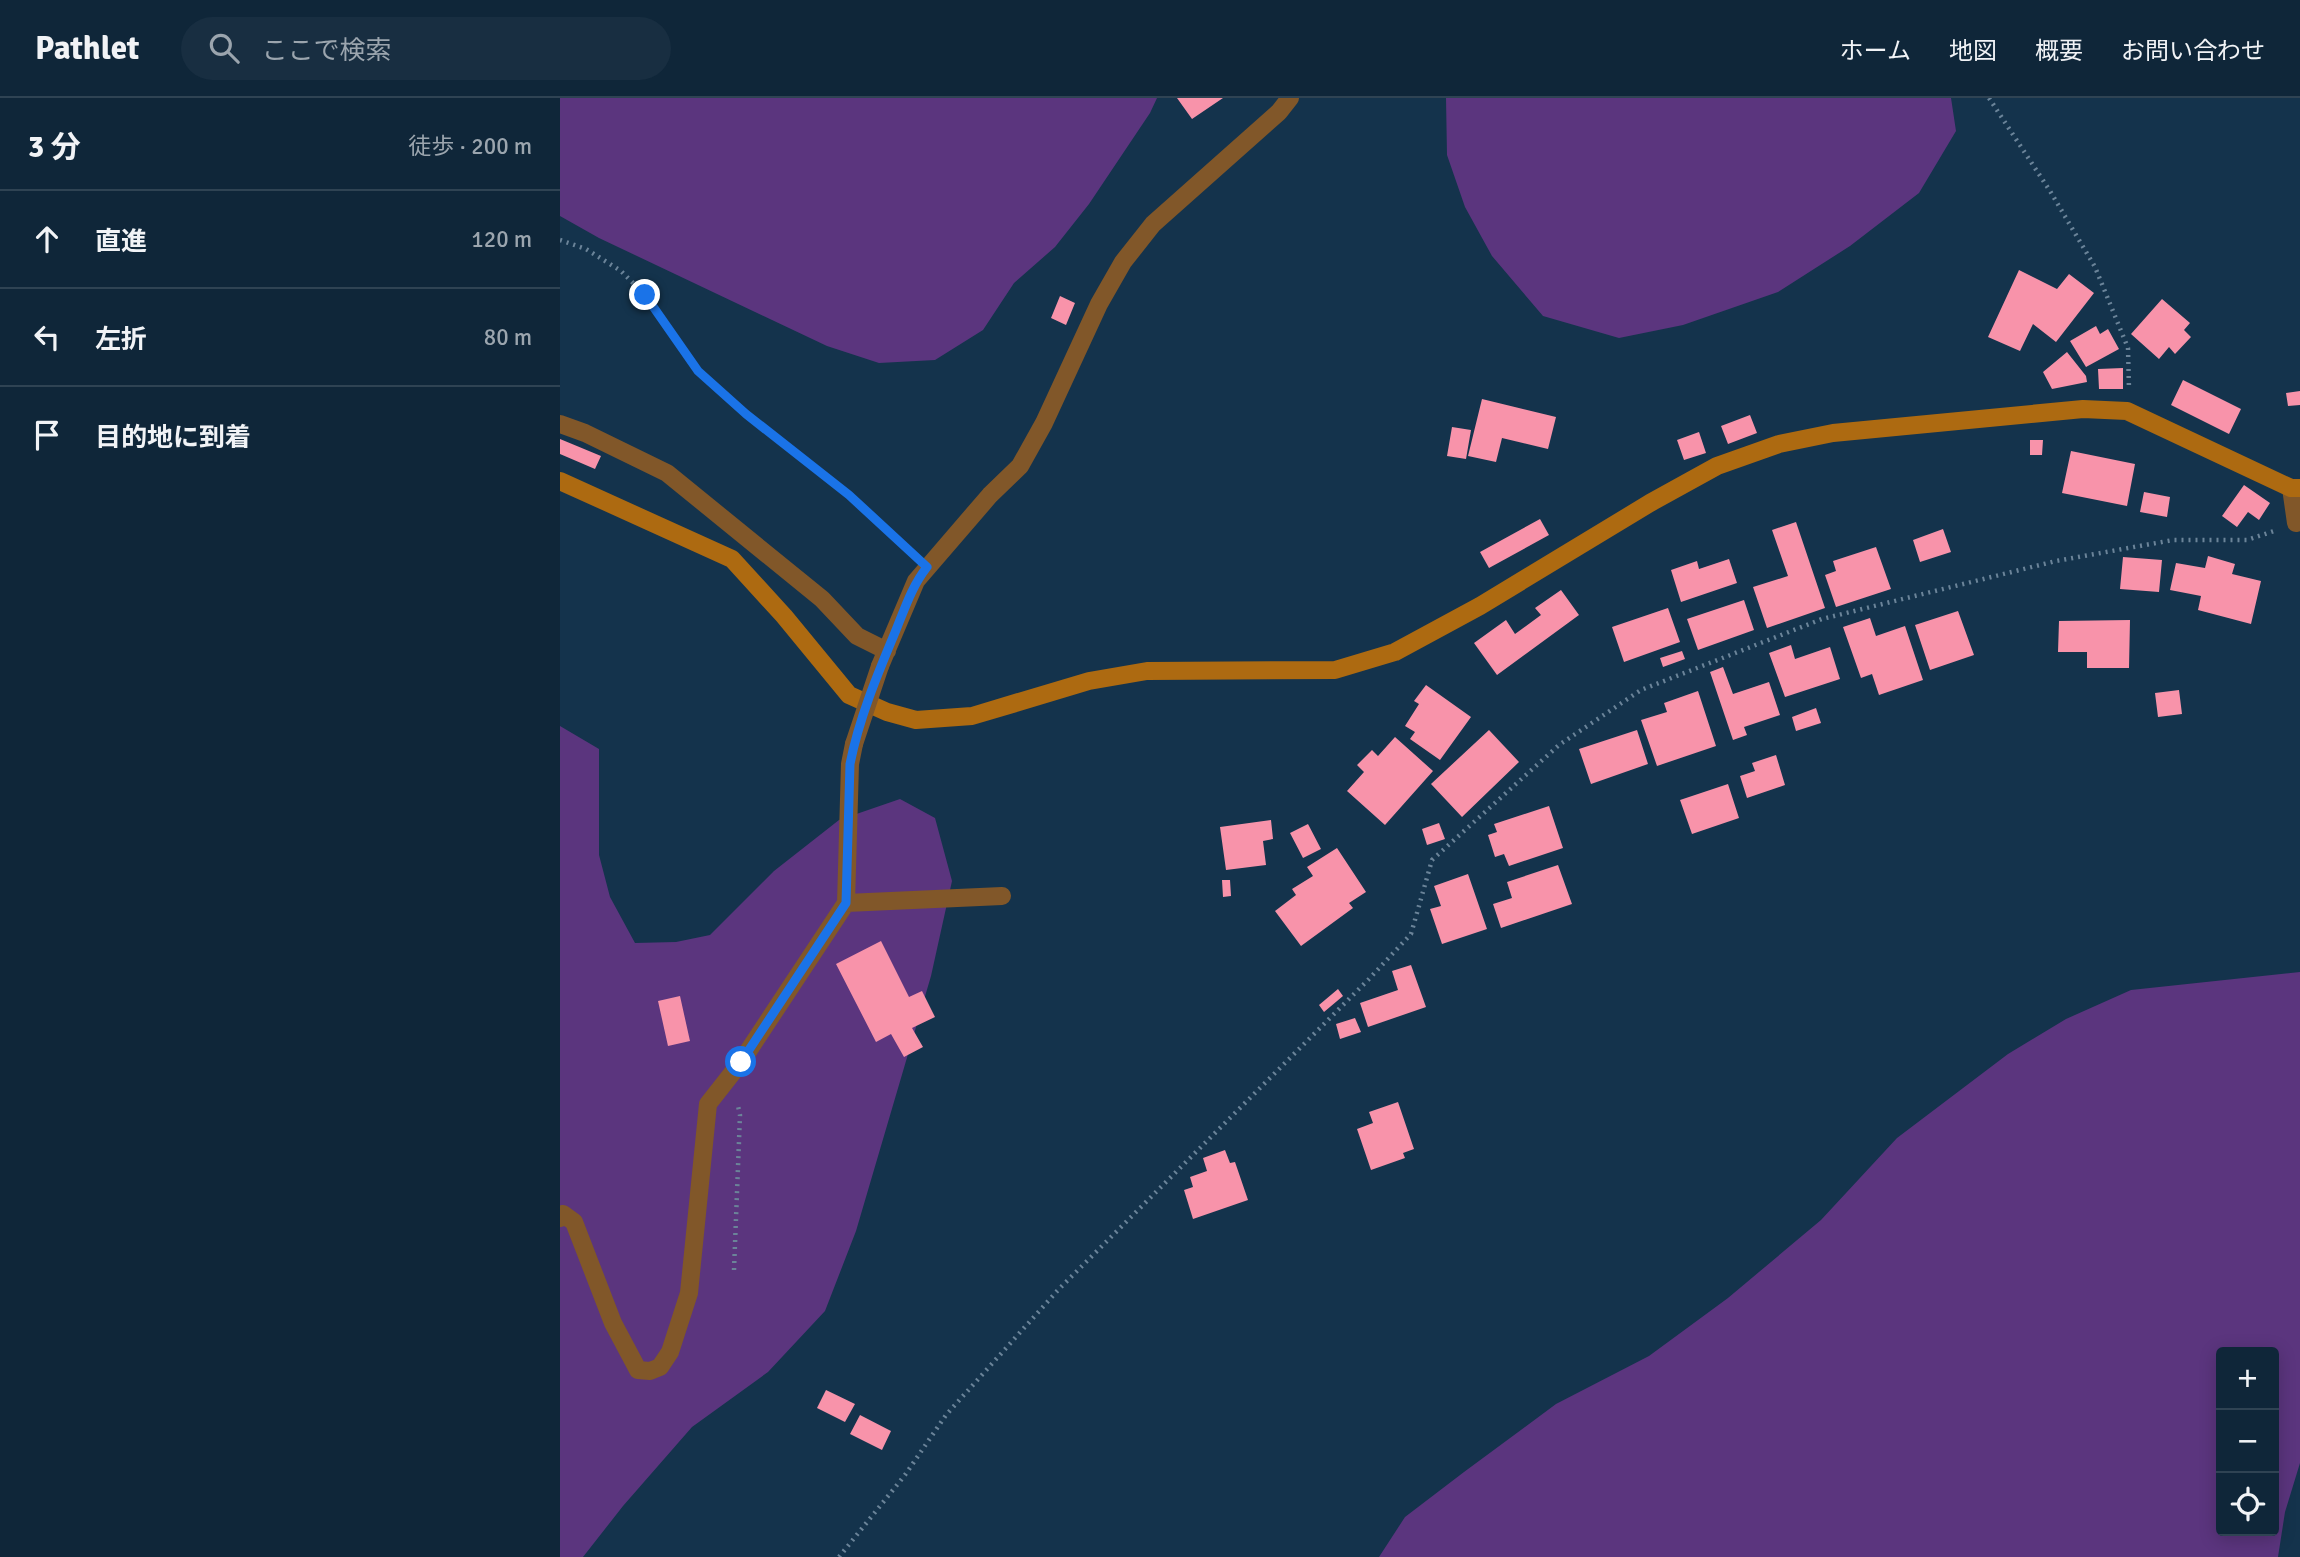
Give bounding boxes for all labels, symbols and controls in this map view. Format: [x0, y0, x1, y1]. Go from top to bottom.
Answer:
search box [181, 17, 671, 80]
text: Pathlet [35, 28, 139, 69]
icon: search [205, 29, 243, 67]
text: ここで検索 [261, 35, 391, 67]
text: ホーム [1840, 36, 1911, 66]
text: 地図 [1949, 36, 1997, 66]
text: 概要 [2035, 36, 2083, 66]
text: お問い合わせ [2121, 36, 2265, 66]
text: 3 分 [28, 129, 81, 166]
text: 徒歩 · 200 m [408, 132, 532, 161]
icon: ahead [28, 220, 66, 258]
text: 120 m [471, 225, 532, 254]
text: 直進 [95, 226, 147, 258]
route end [629, 279, 660, 310]
icon: left [28, 318, 66, 356]
text: 80 m [484, 323, 532, 352]
text: 左折 [95, 324, 147, 356]
icon: arrive [28, 416, 66, 454]
text: 目的地に到着 [95, 422, 251, 454]
route start [725, 1046, 756, 1077]
map controls [2216, 1347, 2279, 1536]
button: + [2216, 1347, 2279, 1410]
button: − [2216, 1410, 2279, 1473]
button: locate [2216, 1473, 2279, 1536]

